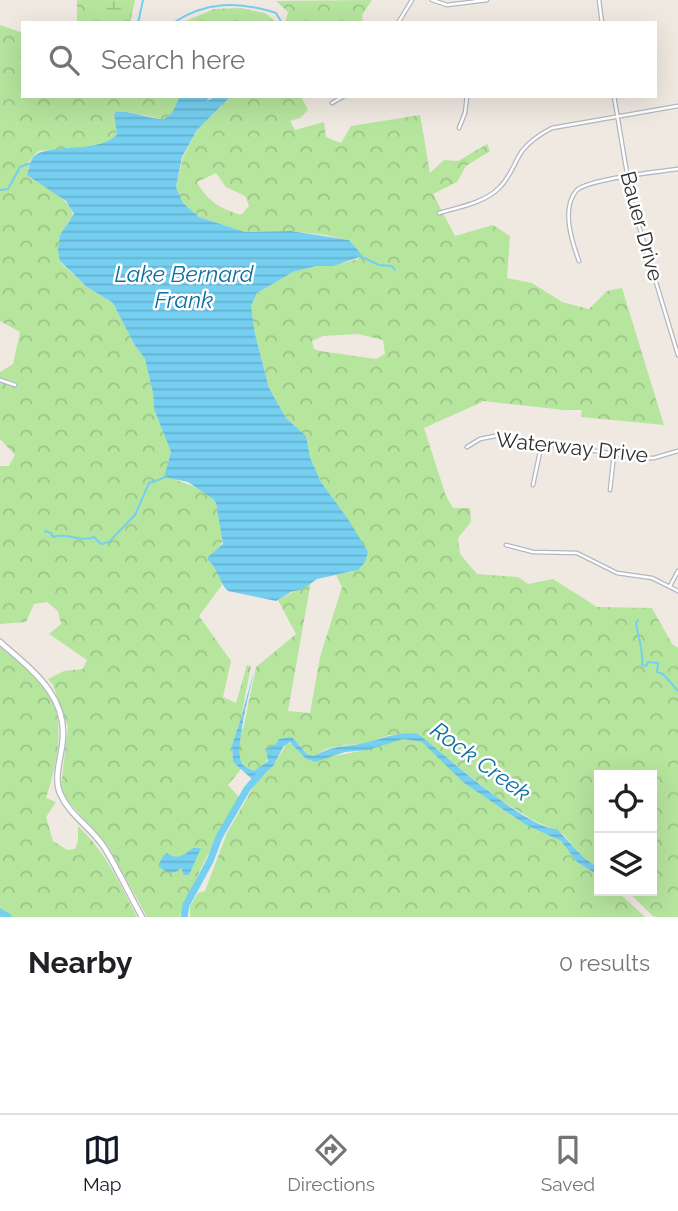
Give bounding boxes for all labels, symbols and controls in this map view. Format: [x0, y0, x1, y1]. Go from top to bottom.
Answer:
search box [21, 21, 657, 98]
icon: search [45, 41, 83, 79]
text: Search here [101, 45, 245, 75]
street label: Bauer Drive [615, 168, 669, 284]
water label: Lake Bernard Frank [114, 260, 255, 313]
street label: Waterway Drive [495, 427, 649, 467]
water label: Rock Creek [426, 716, 536, 806]
map controls [594, 770, 657, 896]
button: locate [594, 770, 657, 833]
button: layers [594, 833, 657, 896]
text: Nearby [28, 945, 132, 980]
text: 0 results [559, 949, 650, 976]
tab: Map [83, 1131, 122, 1195]
tab: Directions [287, 1131, 375, 1195]
tab: Saved [541, 1131, 595, 1195]

